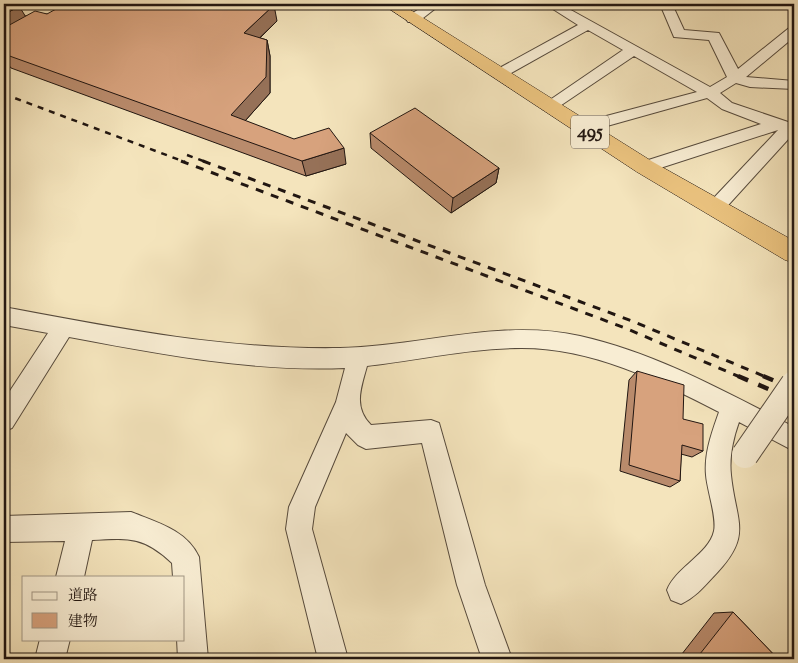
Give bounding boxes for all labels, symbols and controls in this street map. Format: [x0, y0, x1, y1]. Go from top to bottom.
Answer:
road number: 495 [571, 115, 609, 148]
legend [22, 576, 185, 640]
text: 道路 [68, 586, 98, 607]
text: 建物 [68, 612, 98, 633]

